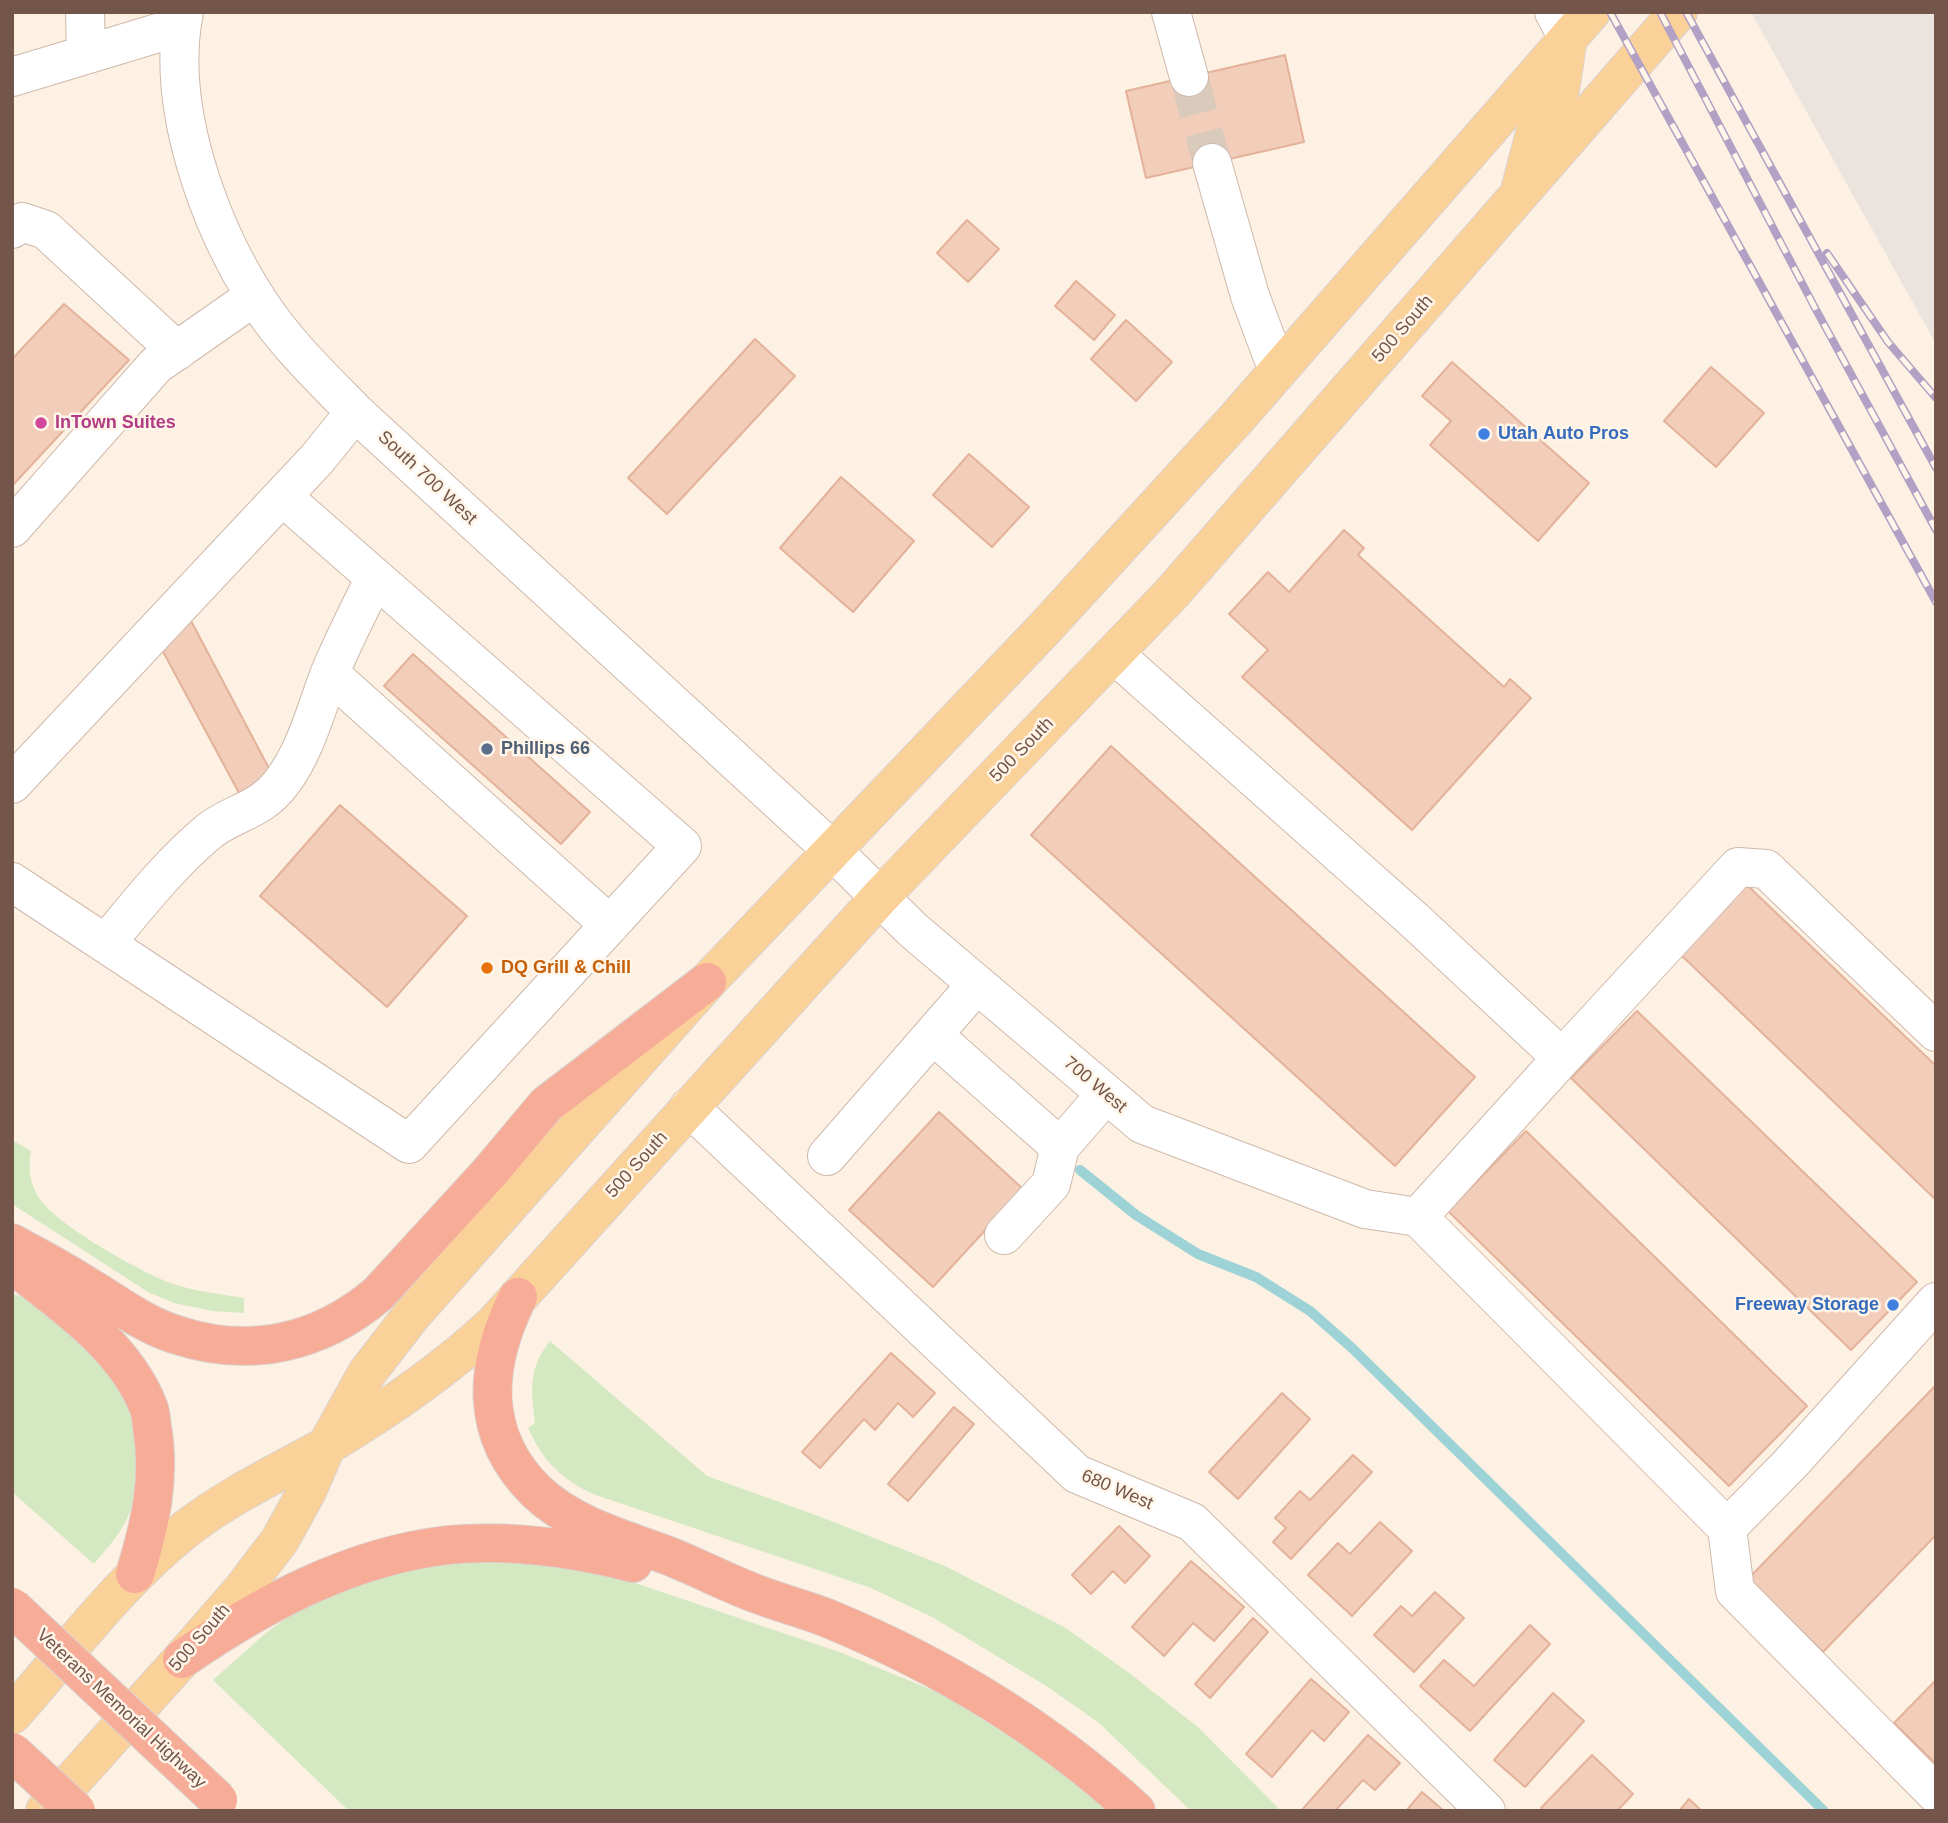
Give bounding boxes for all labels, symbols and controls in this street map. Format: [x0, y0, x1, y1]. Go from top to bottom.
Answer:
street label: 500 South [1368, 291, 1438, 367]
place label: InTown Suites [55, 412, 176, 434]
marker: InTown Suites [33, 415, 49, 431]
place label: Utah Auto Pros [1498, 423, 1629, 445]
marker: Utah Auto Pros [1476, 426, 1492, 442]
street label: South 700 West [373, 427, 481, 529]
street label: 500 South [986, 713, 1058, 787]
place label: Phillips 66 [501, 738, 590, 760]
marker: Phillips 66 [479, 741, 495, 757]
place label: DQ Grill & Chill [501, 957, 631, 979]
marker: DQ Grill & Chill [479, 960, 495, 976]
street label: 700 West [1059, 1052, 1131, 1118]
street label: 500 South [602, 1127, 672, 1203]
place label: Freeway Storage [1735, 1294, 1879, 1316]
marker: Freeway Storage [1885, 1297, 1901, 1313]
street label: 680 West [1078, 1465, 1156, 1515]
street label: 500 South [165, 1600, 235, 1676]
street label: Veterans Memorial Highway [32, 1625, 210, 1793]

